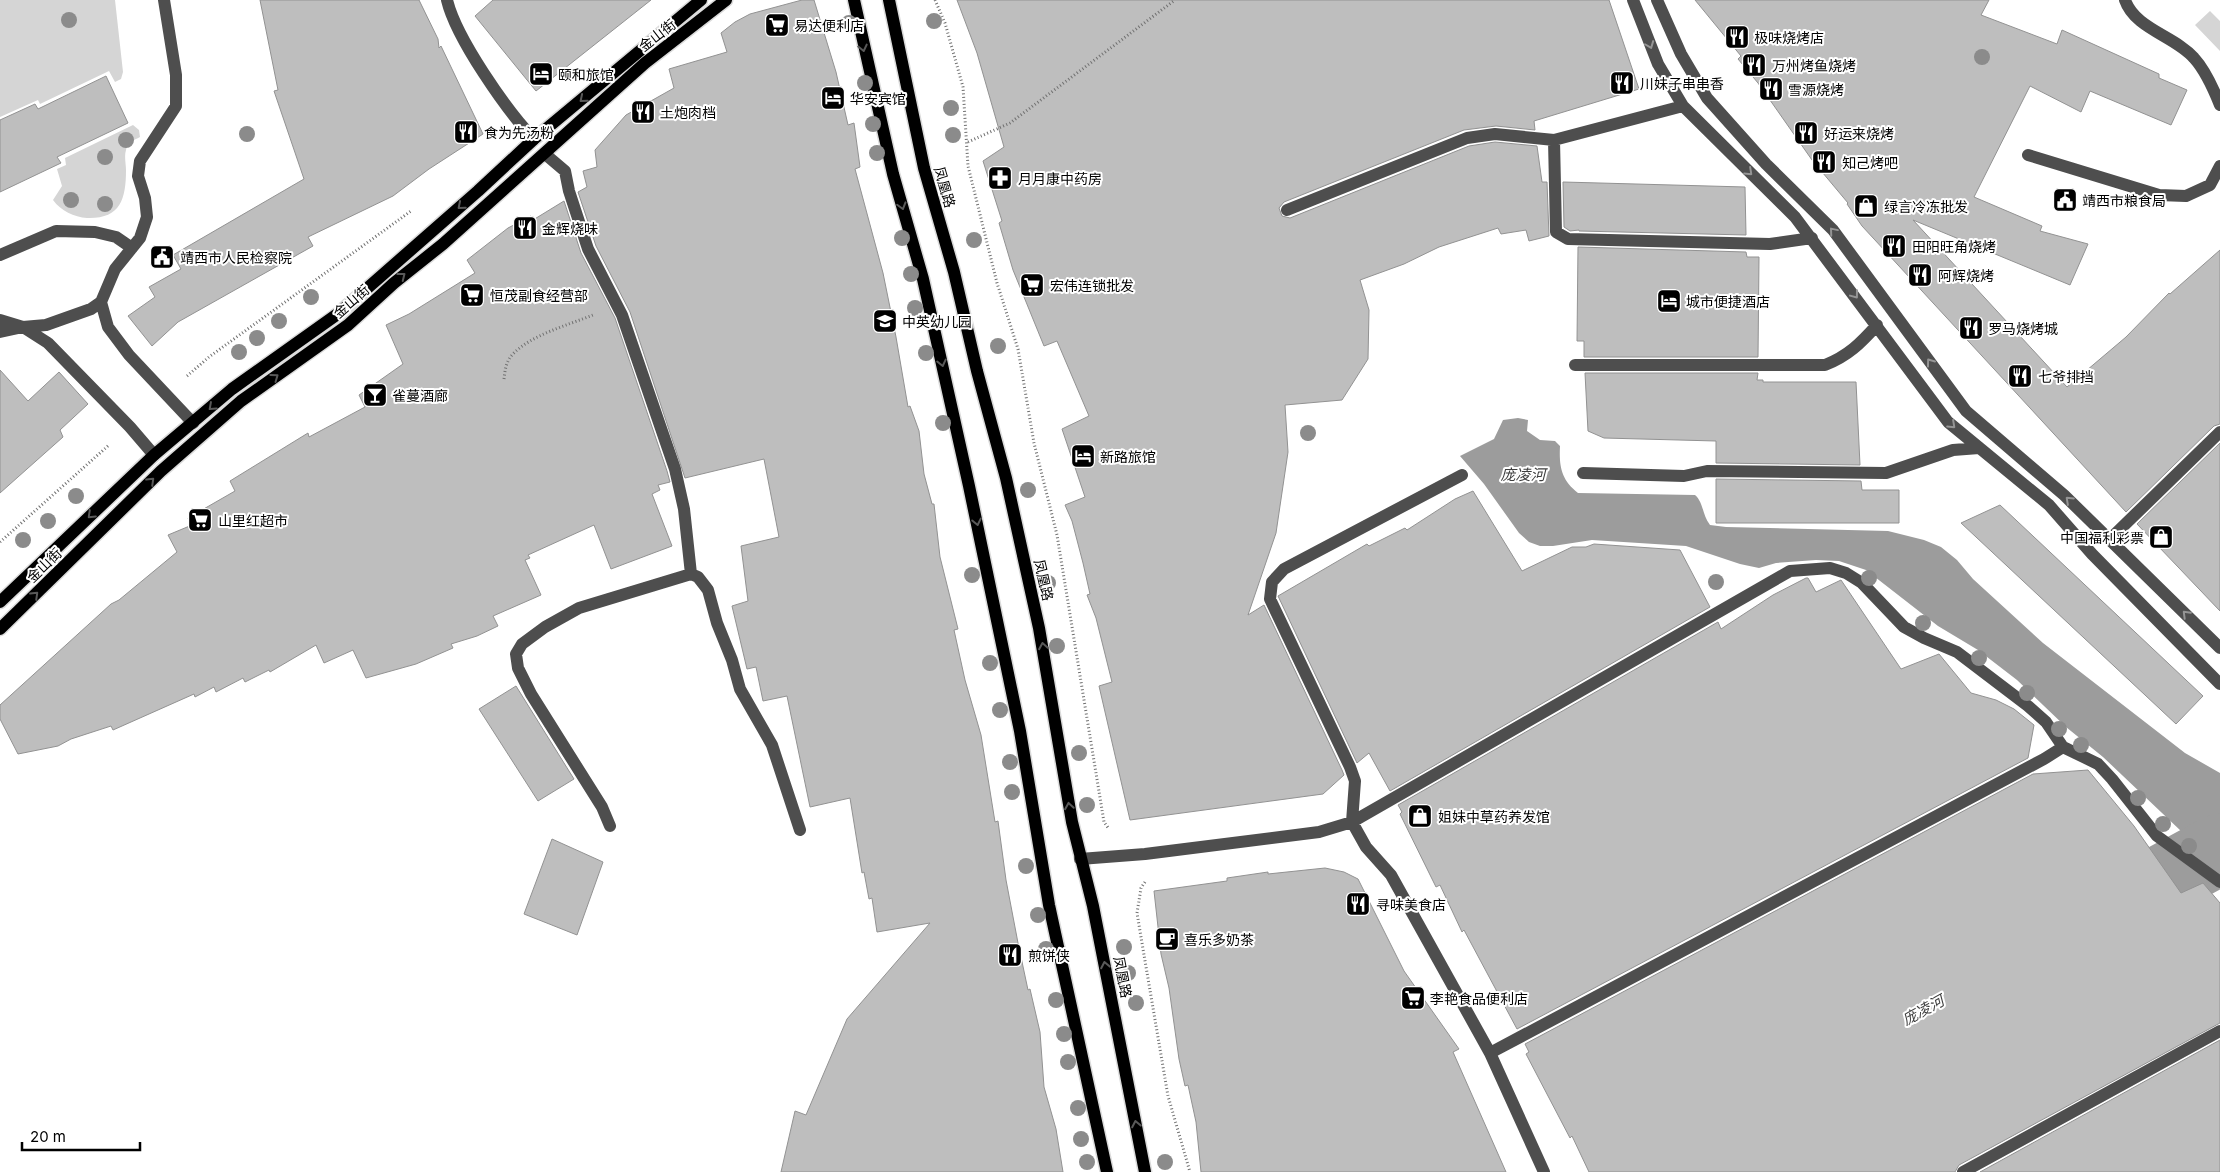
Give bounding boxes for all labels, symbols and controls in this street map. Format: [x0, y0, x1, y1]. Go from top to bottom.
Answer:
supermarket icon: 易达便利店 [764, 12, 790, 38]
street label: 金山街 [635, 15, 679, 55]
place label: 易达便利店 [794, 17, 864, 34]
restaurant icon: 极味烧烤店 [1724, 24, 1750, 50]
place label: 极味烧烤店 [1754, 29, 1824, 46]
one-way arrow [1645, 41, 1655, 49]
one-way arrow [857, 43, 868, 52]
restaurant icon: 万州烤鱼烧烤 [1741, 52, 1767, 78]
place label: 万州烤鱼烧烤 [1772, 57, 1856, 74]
hotel icon: 颐和旅馆 [528, 61, 554, 87]
place label: 颐和旅馆 [558, 66, 614, 83]
restaurant icon: 川妹子串串香 [1609, 70, 1635, 96]
place label: 川妹子串串香 [1640, 75, 1724, 92]
restaurant icon: 雪源烧烤 [1758, 76, 1784, 102]
place label: 雪源烧烤 [1788, 81, 1844, 98]
hotel icon: 华安宾馆 [820, 85, 846, 111]
place label: 华安宾馆 [850, 90, 906, 107]
one-way arrow [579, 93, 588, 102]
restaurant icon: 土炮肉档 [630, 99, 656, 125]
place label: 土炮肉档 [660, 104, 716, 121]
restaurant icon: 食为先汤粉 [453, 119, 479, 145]
restaurant icon: 好运来烧烤 [1793, 120, 1819, 146]
place label: 食为先汤粉 [484, 124, 554, 141]
place label: 好运来烧烤 [1824, 125, 1894, 142]
restaurant icon: 知己烤吧 [1811, 149, 1837, 175]
place label: 知己烤吧 [1842, 154, 1898, 171]
street label: 凤凰路 [931, 164, 959, 210]
pharmacy icon: 月月康中药房 [987, 165, 1013, 191]
one-way arrow [1744, 166, 1753, 175]
place label: 月月康中药房 [1018, 170, 1102, 187]
public building icon: 靖西市粮食局 [2052, 187, 2078, 213]
place label: 靖西市粮食局 [2082, 192, 2166, 209]
shop icon: 绿言冷冻批发 [1853, 193, 1879, 219]
place label: 绿言冷冻批发 [1884, 198, 1968, 215]
one-way arrow [458, 201, 467, 209]
one-way arrow [896, 201, 906, 209]
restaurant icon: 金辉烧味 [512, 215, 538, 241]
place label: 金辉烧味 [542, 220, 598, 237]
one-way arrow [1830, 228, 1839, 237]
restaurant icon: 田阳旺角烧烤 [1881, 233, 1907, 259]
place label: 田阳旺角烧烤 [1912, 238, 1996, 255]
public building icon: 靖西市人民检察院 [149, 244, 175, 270]
place label: 靖西市人民检察院 [180, 249, 292, 266]
restaurant icon: 阿辉烧烤 [1907, 262, 1933, 288]
place label: 阿辉烧烤 [1938, 267, 1994, 284]
supermarket icon: 宏伟连锁批发 [1019, 272, 1045, 298]
one-way arrow [397, 273, 406, 282]
place label: 宏伟连锁批发 [1050, 277, 1134, 294]
street label: 金山街 [330, 281, 372, 321]
supermarket icon: 恒茂副食经营部 [459, 282, 485, 308]
place label: 恒茂副食经营部 [490, 287, 588, 304]
hotel icon: 城市便捷酒店 [1656, 288, 1682, 314]
one-way arrow [1849, 289, 1858, 299]
place label: 城市便捷酒店 [1686, 293, 1770, 310]
school or university icon: 中英幼儿园 [872, 308, 898, 334]
place label: 中英幼儿园 [902, 313, 972, 330]
restaurant icon: 罗马烧烤城 [1958, 315, 1984, 341]
place label: 罗马烧烤城 [1988, 320, 2058, 337]
one-way arrow [936, 358, 947, 367]
one-way arrow [1927, 358, 1936, 367]
restaurant icon: 七爷排挡 [2007, 363, 2033, 389]
place label: 七爷排挡 [2038, 368, 2094, 385]
one-way arrow [269, 374, 279, 383]
bar icon: 雀蔓酒廊 [362, 382, 388, 408]
place label: 雀蔓酒廊 [392, 387, 448, 404]
one-way arrow [209, 401, 218, 410]
one-way arrow [1947, 419, 1956, 428]
hotel icon: 新路旅馆 [1070, 443, 1096, 469]
place label: 新路旅馆 [1100, 448, 1156, 465]
water label: 庞凌河 [1500, 465, 1548, 484]
one-way arrow [145, 478, 154, 487]
one-way arrow [2066, 497, 2075, 506]
supermarket icon: 山里红超市 [187, 507, 213, 533]
one-way arrow [88, 509, 97, 518]
place label: 山里红超市 [218, 512, 288, 529]
one-way arrow [971, 517, 981, 526]
shop icon: 中国福利彩票 [2148, 524, 2174, 550]
place label: 中国福利彩票 [2060, 529, 2144, 546]
street label: 金山街 [23, 544, 65, 586]
street label: 凤凰路 [1031, 558, 1057, 602]
one-way arrow [29, 592, 38, 601]
one-way arrow [2182, 611, 2191, 620]
one-way arrow [1038, 642, 1048, 650]
one-way arrow [1064, 802, 1075, 810]
shop icon: 姐妹中草药养发馆 [1407, 803, 1433, 829]
place label: 姐妹中草药养发馆 [1438, 808, 1550, 825]
restaurant icon: 寻味美食店 [1345, 891, 1371, 917]
place label: 寻味美食店 [1376, 896, 1446, 913]
cafe icon: 喜乐多奶茶 [1154, 926, 1180, 952]
place label: 喜乐多奶茶 [1184, 931, 1254, 948]
restaurant icon: 煎饼侠 [997, 942, 1023, 968]
place label: 煎饼侠 [1028, 947, 1070, 964]
street label: 凤凰路 [1111, 955, 1135, 999]
one-way arrow [1100, 960, 1110, 969]
supermarket icon: 李艳食品便利店 [1400, 985, 1426, 1011]
water label: 庞凌河 [1899, 989, 1950, 1029]
place label: 李艳食品便利店 [1430, 990, 1528, 1007]
scale bar [22, 1120, 140, 1152]
one-way arrow [1131, 1120, 1142, 1129]
text: 20 m [30, 1127, 66, 1146]

